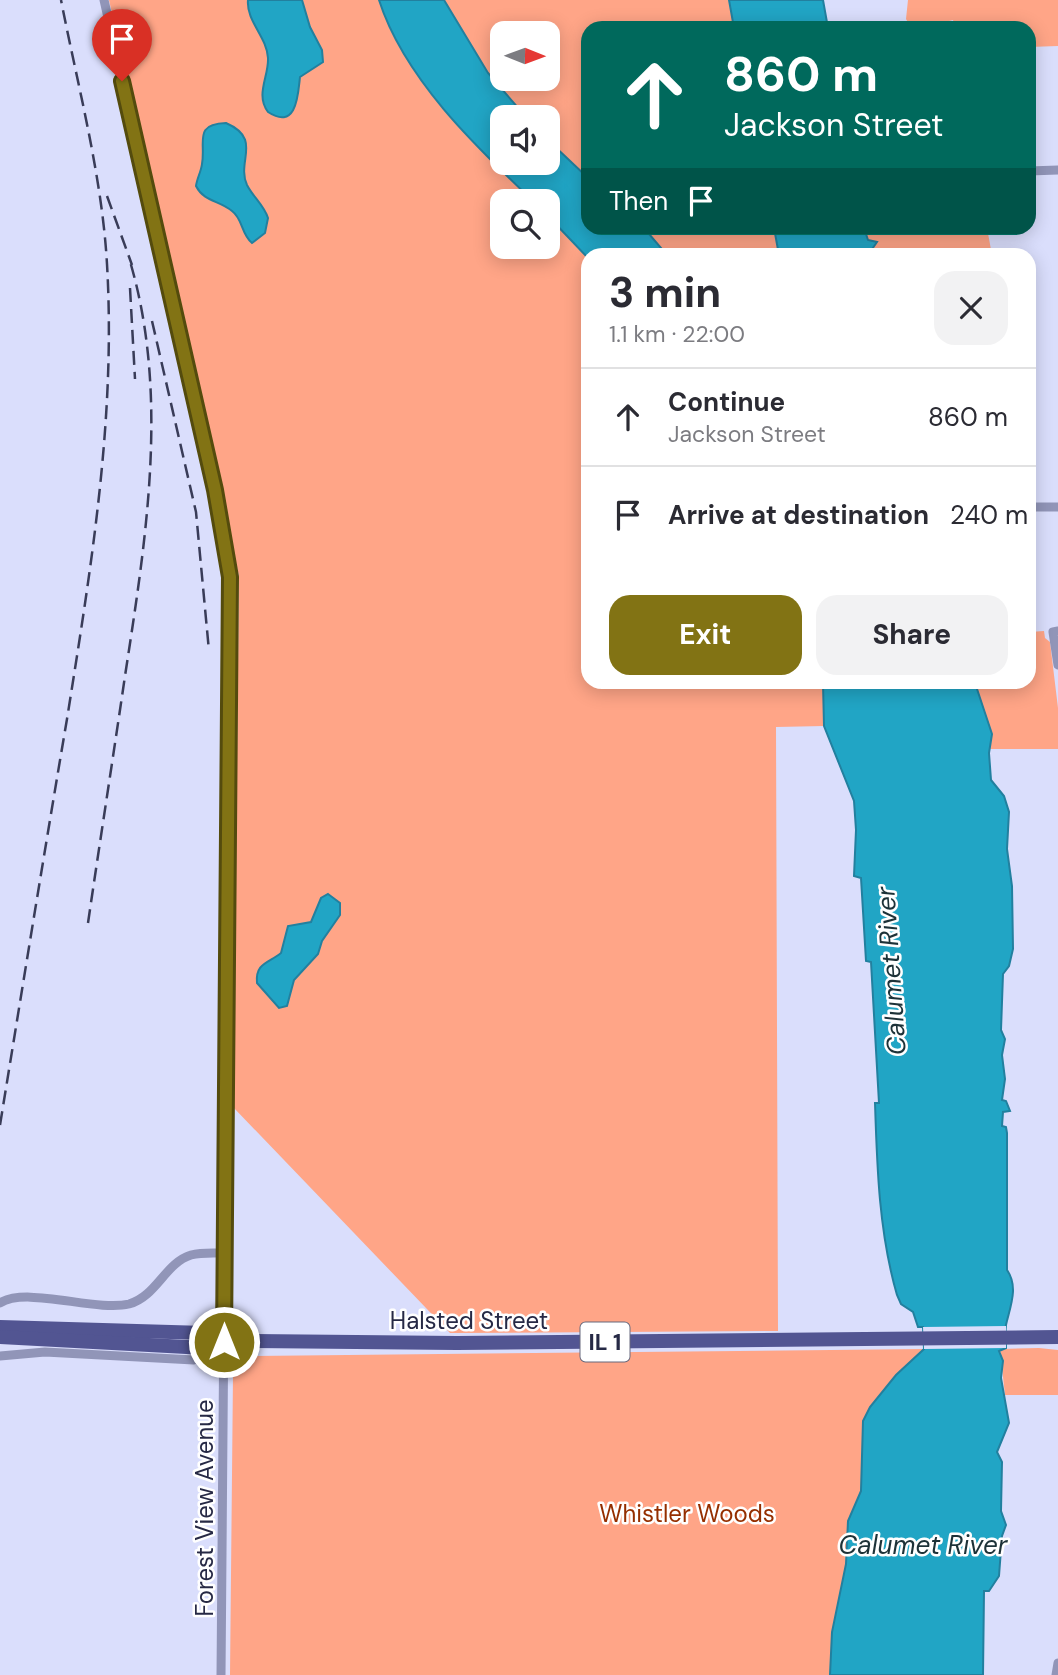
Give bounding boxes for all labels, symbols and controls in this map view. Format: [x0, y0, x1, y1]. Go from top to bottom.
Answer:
pin [92, 9, 152, 81]
icon: arrive [103, 20, 141, 58]
north arrow [490, 21, 560, 91]
map controls [490, 21, 560, 259]
text: 860 m [724, 42, 878, 106]
icon: ahead [609, 49, 700, 140]
text: Jackson Street [724, 104, 944, 146]
button: sound [490, 105, 560, 175]
icon: arrive [682, 182, 720, 220]
text: Then [609, 184, 668, 218]
button: search [490, 189, 560, 259]
text: 3 min [609, 265, 721, 320]
button: close [934, 271, 1008, 345]
text: 1.1 km · 22:00 [609, 319, 745, 349]
text: Continue [668, 385, 785, 419]
icon: ahead [609, 398, 647, 436]
text: 860 m [928, 400, 1008, 434]
text: Jackson Street [668, 419, 826, 449]
icon: arrive [609, 496, 647, 534]
text: Arrive at destination [668, 498, 929, 532]
text: 240 m [950, 498, 1028, 532]
button: Exit [609, 595, 802, 675]
button: Share [816, 595, 1008, 675]
water label: Calumet River [868, 884, 914, 1056]
position arrow [187, 1305, 261, 1379]
street label: Halsted Street [390, 1305, 548, 1336]
road number: IL 1 [580, 1322, 630, 1362]
street label: Forest View Avenue [189, 1399, 220, 1617]
park label: Whistler Woods [599, 1498, 775, 1529]
water label: Calumet River [839, 1528, 1009, 1562]

